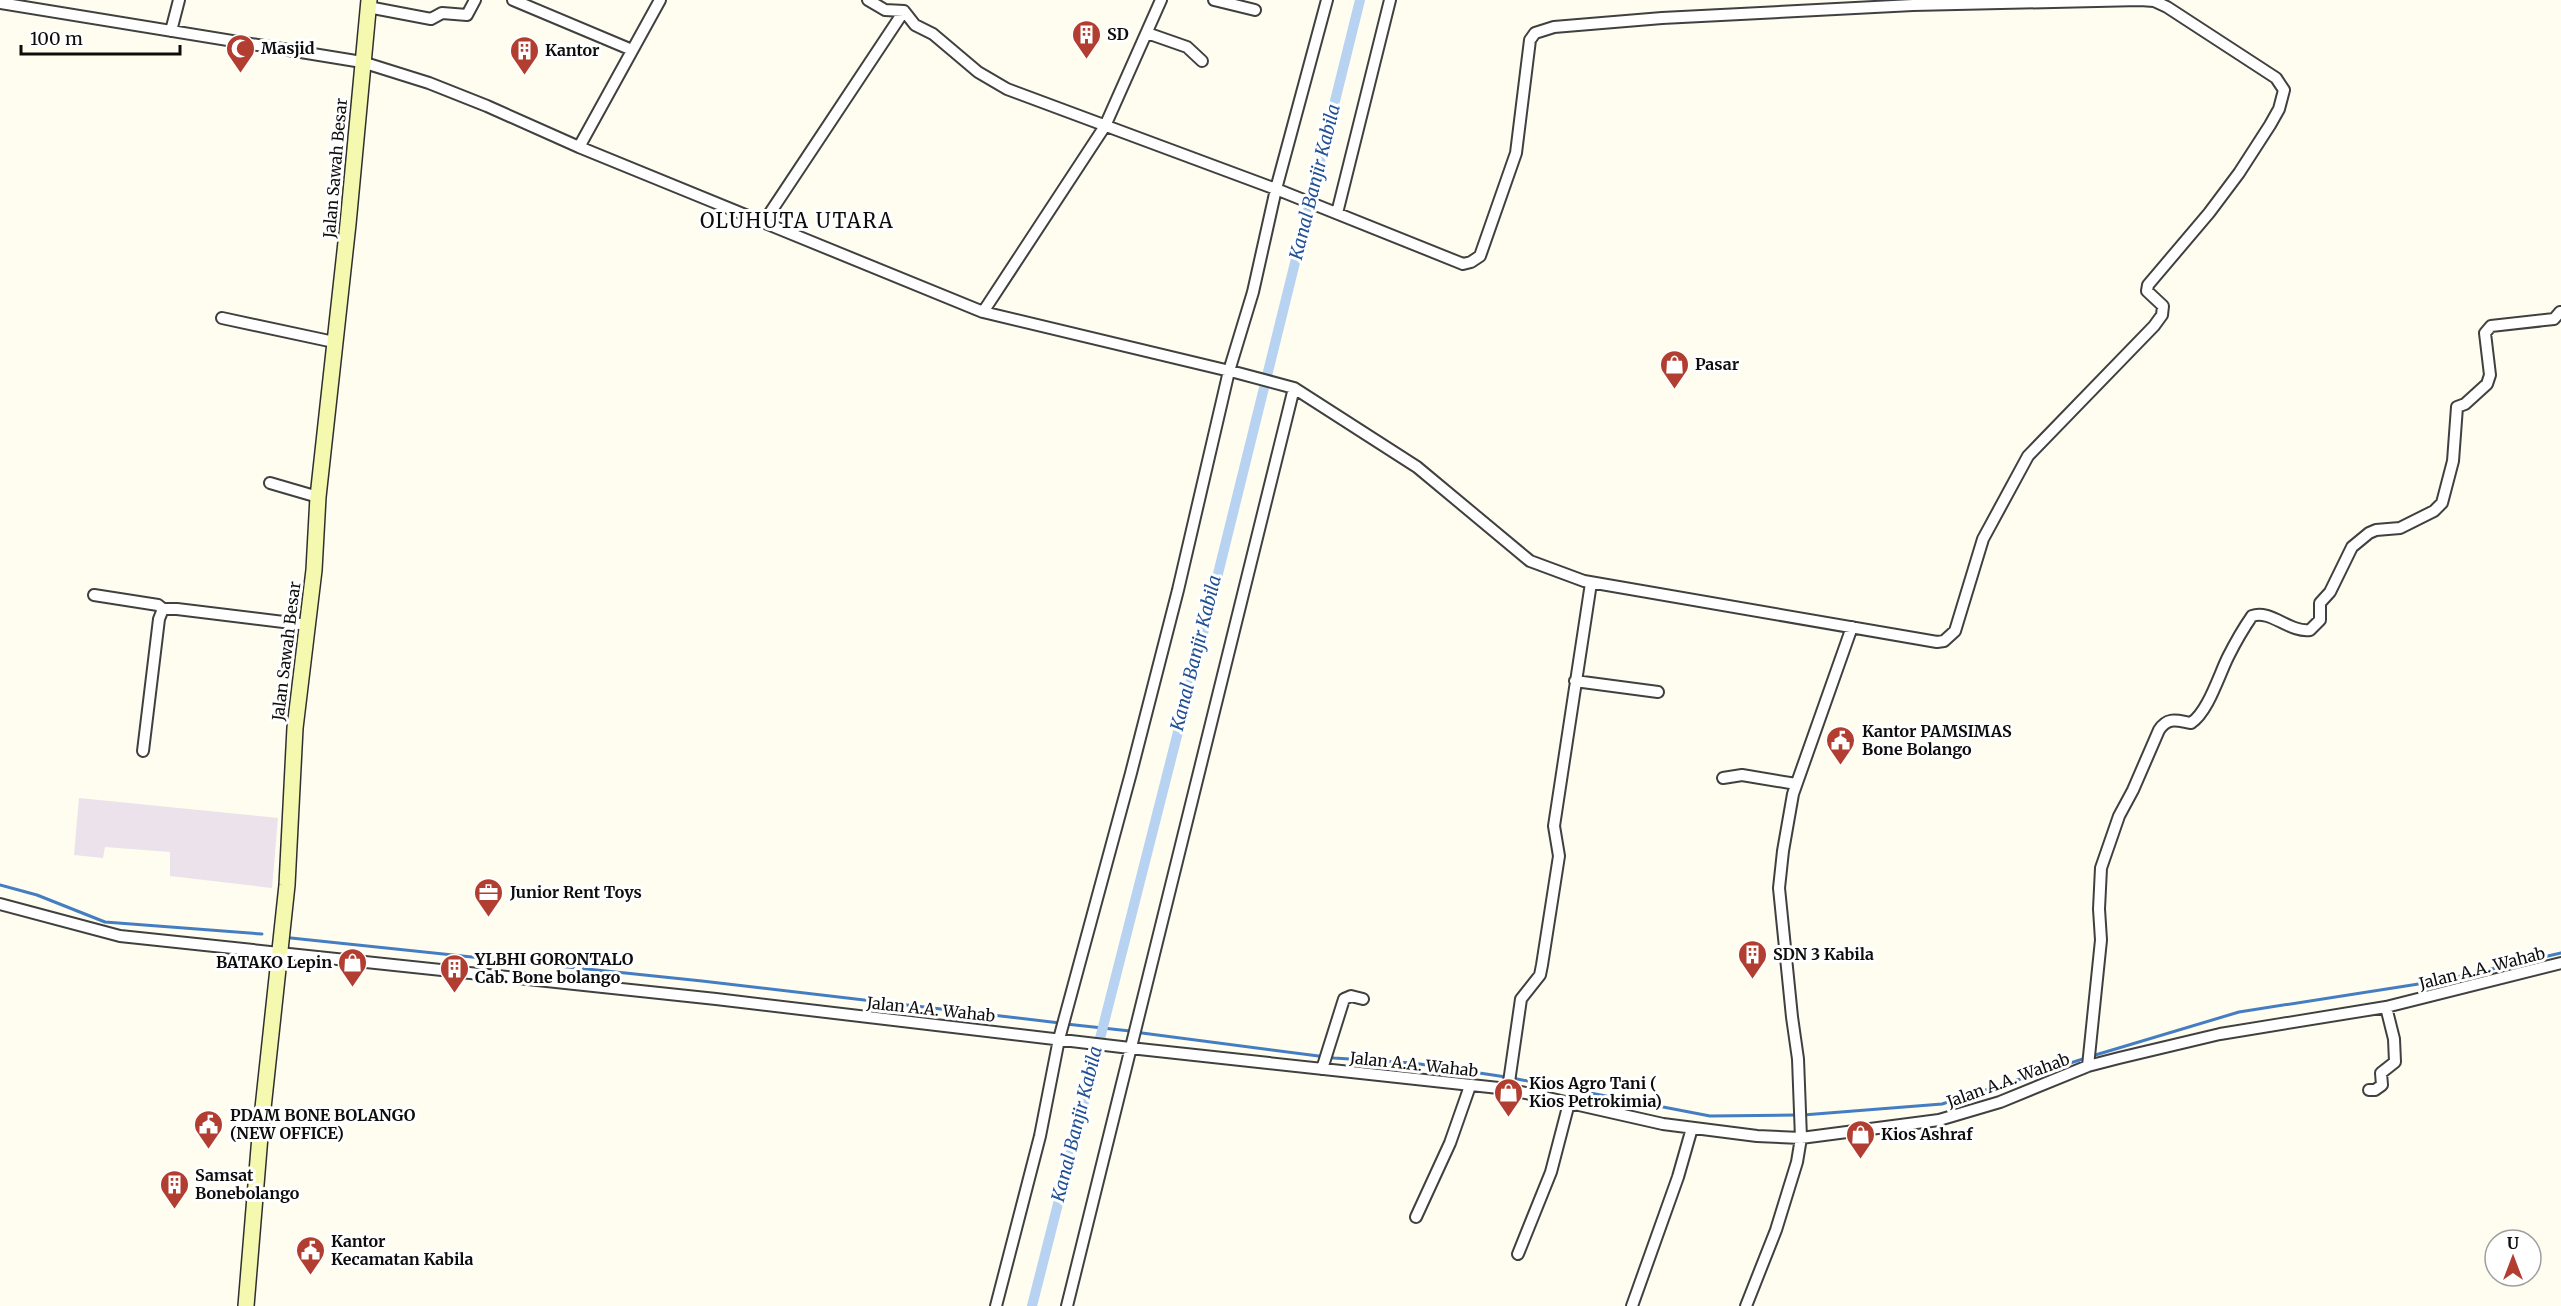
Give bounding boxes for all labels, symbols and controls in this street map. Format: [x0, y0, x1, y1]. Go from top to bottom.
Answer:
scale bar [21, 18, 180, 56]
building icon: SD [1070, 18, 1102, 60]
place label: SD [1107, 24, 1129, 44]
text: 100 m [30, 27, 83, 50]
mosque icon: Masjid [224, 32, 256, 74]
building icon: Kantor [508, 34, 540, 76]
place label: Masjid [261, 38, 315, 58]
place label: Kantor [545, 40, 600, 60]
street label: Jalan Sawah Besar [319, 97, 351, 240]
water label: Kanal Banjir Kabila [1284, 102, 1345, 263]
district label: OLUHUTA UTARA [700, 208, 894, 233]
shop icon: Pasar [1658, 348, 1690, 390]
place label: Pasar [1695, 354, 1740, 374]
water label: Kanal Banjir Kabila [1165, 573, 1226, 734]
street label: Jalan Sawah Besar [267, 580, 304, 723]
place label: Kantor PAMSIMAS Bone Bolango [1862, 721, 2012, 759]
public building icon: Kantor PAMSIMAS Bone Bolango [1825, 724, 1857, 766]
office icon: Junior Rent Toys [473, 876, 505, 918]
place label: Junior Rent Toys [509, 882, 642, 902]
building icon: SDN 3 Kabila [1736, 938, 1768, 980]
street label: Jalan A.A. Wahab [2416, 943, 2547, 994]
place label: SDN 3 Kabila [1773, 944, 1874, 964]
shop icon: BATAKO Lepin [337, 946, 369, 988]
place label: YLBHI GORONTALO Cab. Bone bolango [474, 949, 634, 987]
place label: BATAKO Lepin [216, 952, 332, 972]
building icon: YLBHI GORONTALO Cab. Bone bolango [438, 952, 470, 994]
street label: Jalan A.A. Wahab [865, 992, 997, 1026]
water label: Kanal Banjir Kabila [1046, 1044, 1107, 1205]
street label: Jalan A.A. Wahab [1348, 1047, 1480, 1081]
street label: Jalan A.A. Wahab [1943, 1048, 2072, 1112]
place label: Kios Agro Tani ( Kios Petrokimia) [1529, 1073, 1662, 1111]
shop icon: Kios Agro Tani ( Kios Petrokimia) [1492, 1076, 1524, 1118]
place label: PDAM BONE BOLANGO (NEW OFFICE) [230, 1105, 416, 1143]
public building icon: PDAM BONE BOLANGO (NEW OFFICE) [193, 1108, 225, 1150]
shop icon: Kios Ashraf [1844, 1118, 1876, 1160]
place label: Kios Ashraf [1881, 1124, 1973, 1144]
place label: Samsat Bonebolango [195, 1165, 300, 1203]
building icon: Samsat Bonebolango [158, 1168, 190, 1210]
north arrow [2483, 1228, 2543, 1288]
place label: Kantor Kecamatan Kabila [331, 1231, 474, 1269]
text: U [2507, 1233, 2519, 1253]
public building icon: Kantor Kecamatan Kabila [294, 1234, 326, 1276]

